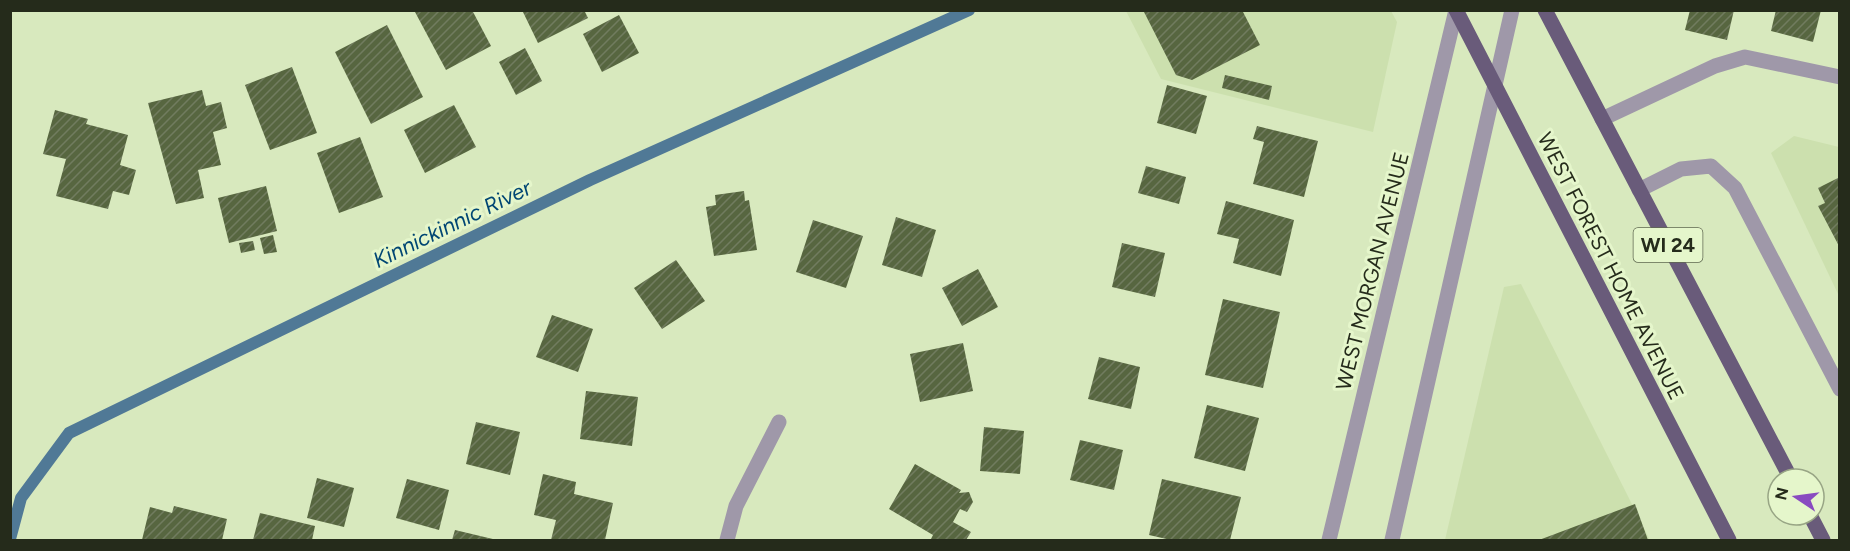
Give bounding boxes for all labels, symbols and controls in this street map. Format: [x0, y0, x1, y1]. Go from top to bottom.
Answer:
street label: WEST FOREST HOME AVENUE [1533, 128, 1689, 404]
street label: WEST MORGAN AVENUE [1330, 149, 1414, 393]
water label: Kinnickinnic River [368, 173, 537, 274]
road number: WI 24 [1634, 228, 1702, 262]
north arrow [1766, 467, 1826, 527]
text: N [1771, 486, 1793, 502]

